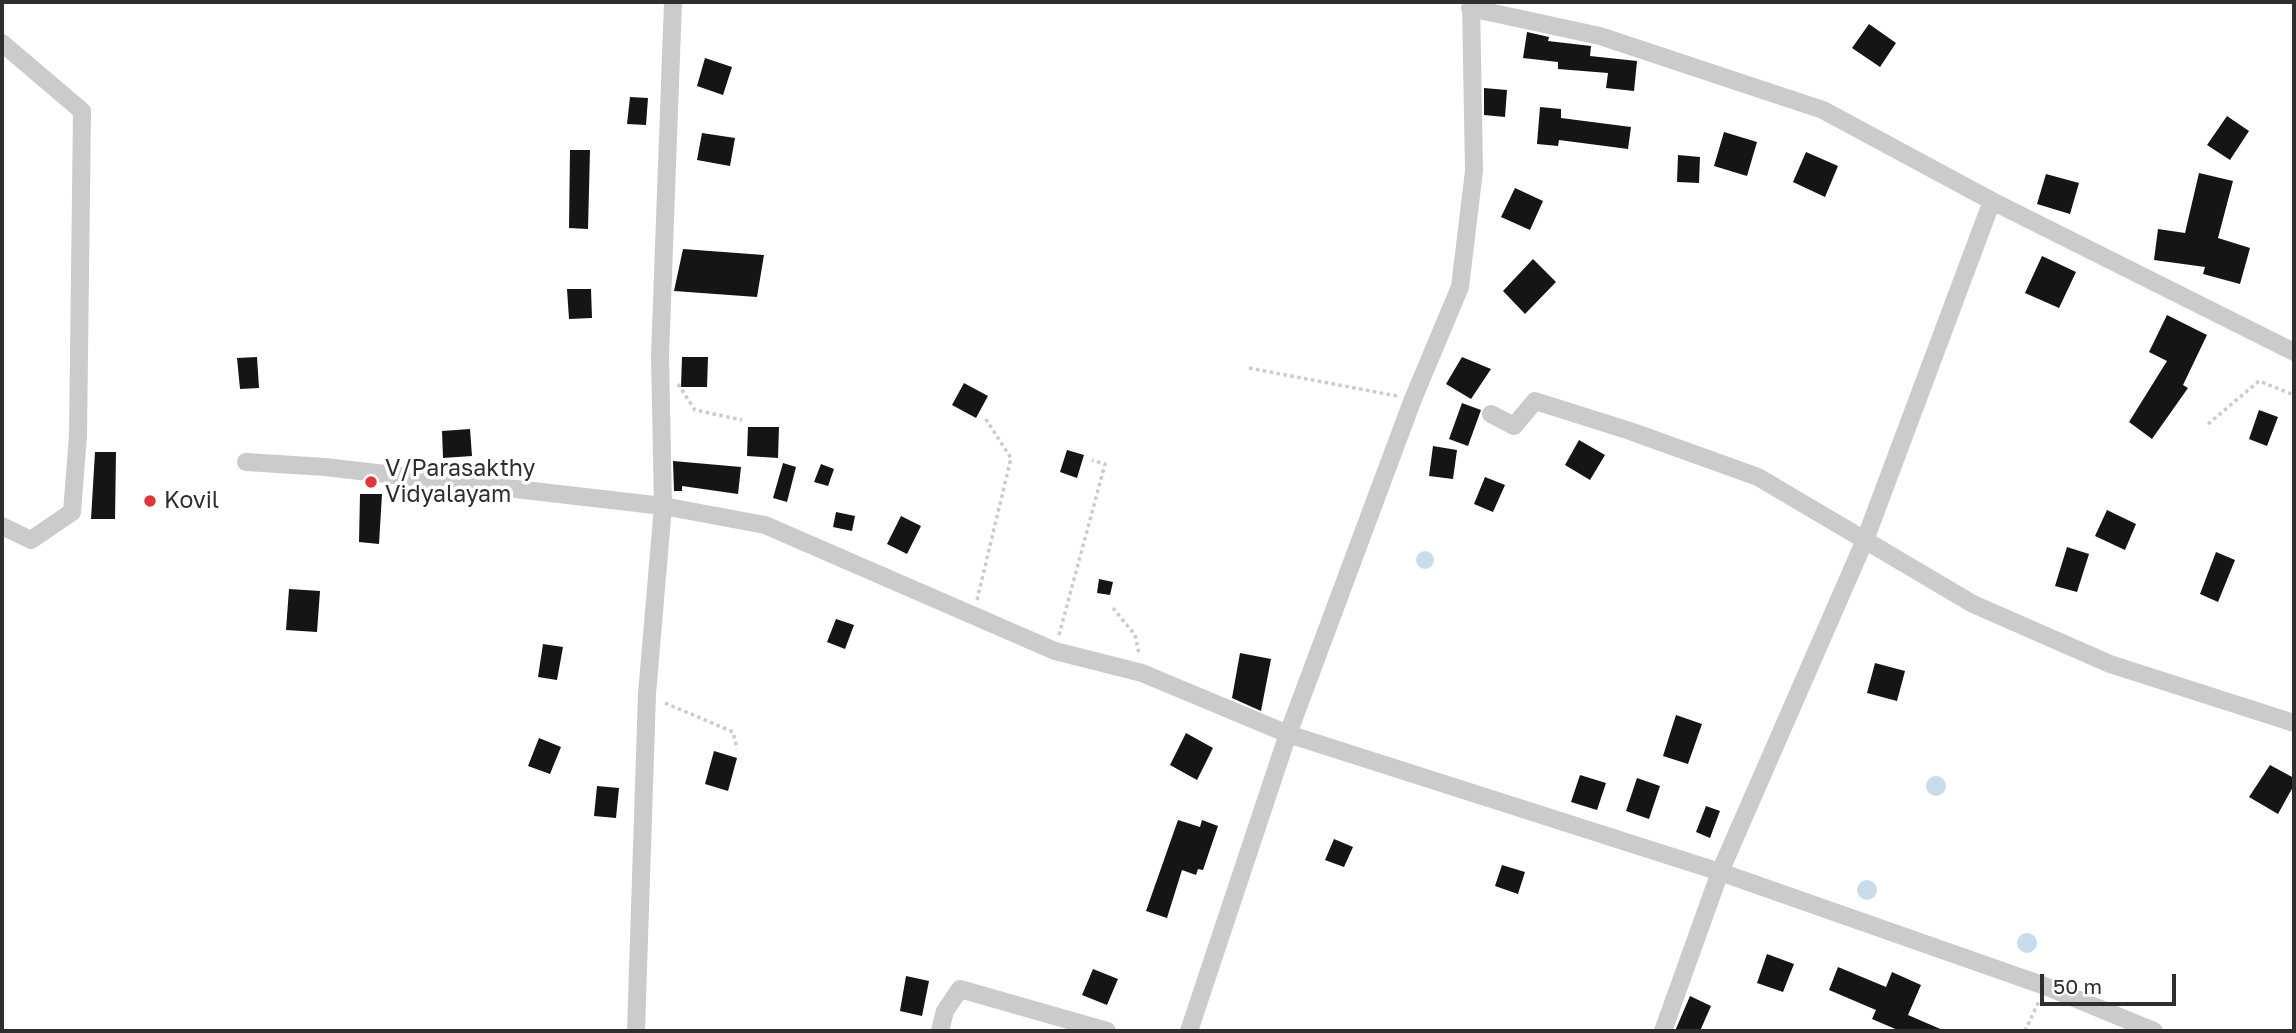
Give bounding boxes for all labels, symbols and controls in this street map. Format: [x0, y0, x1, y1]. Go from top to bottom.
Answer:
place label: V/Parasakthy Vidyalayam [385, 455, 535, 509]
marker: V/Parasakthy Vidyalayam [363, 474, 379, 490]
place label: Kovil [164, 487, 219, 515]
marker: Kovil [142, 493, 158, 509]
scale bar [2044, 960, 2180, 1004]
text: 50 m [2053, 973, 2102, 999]

